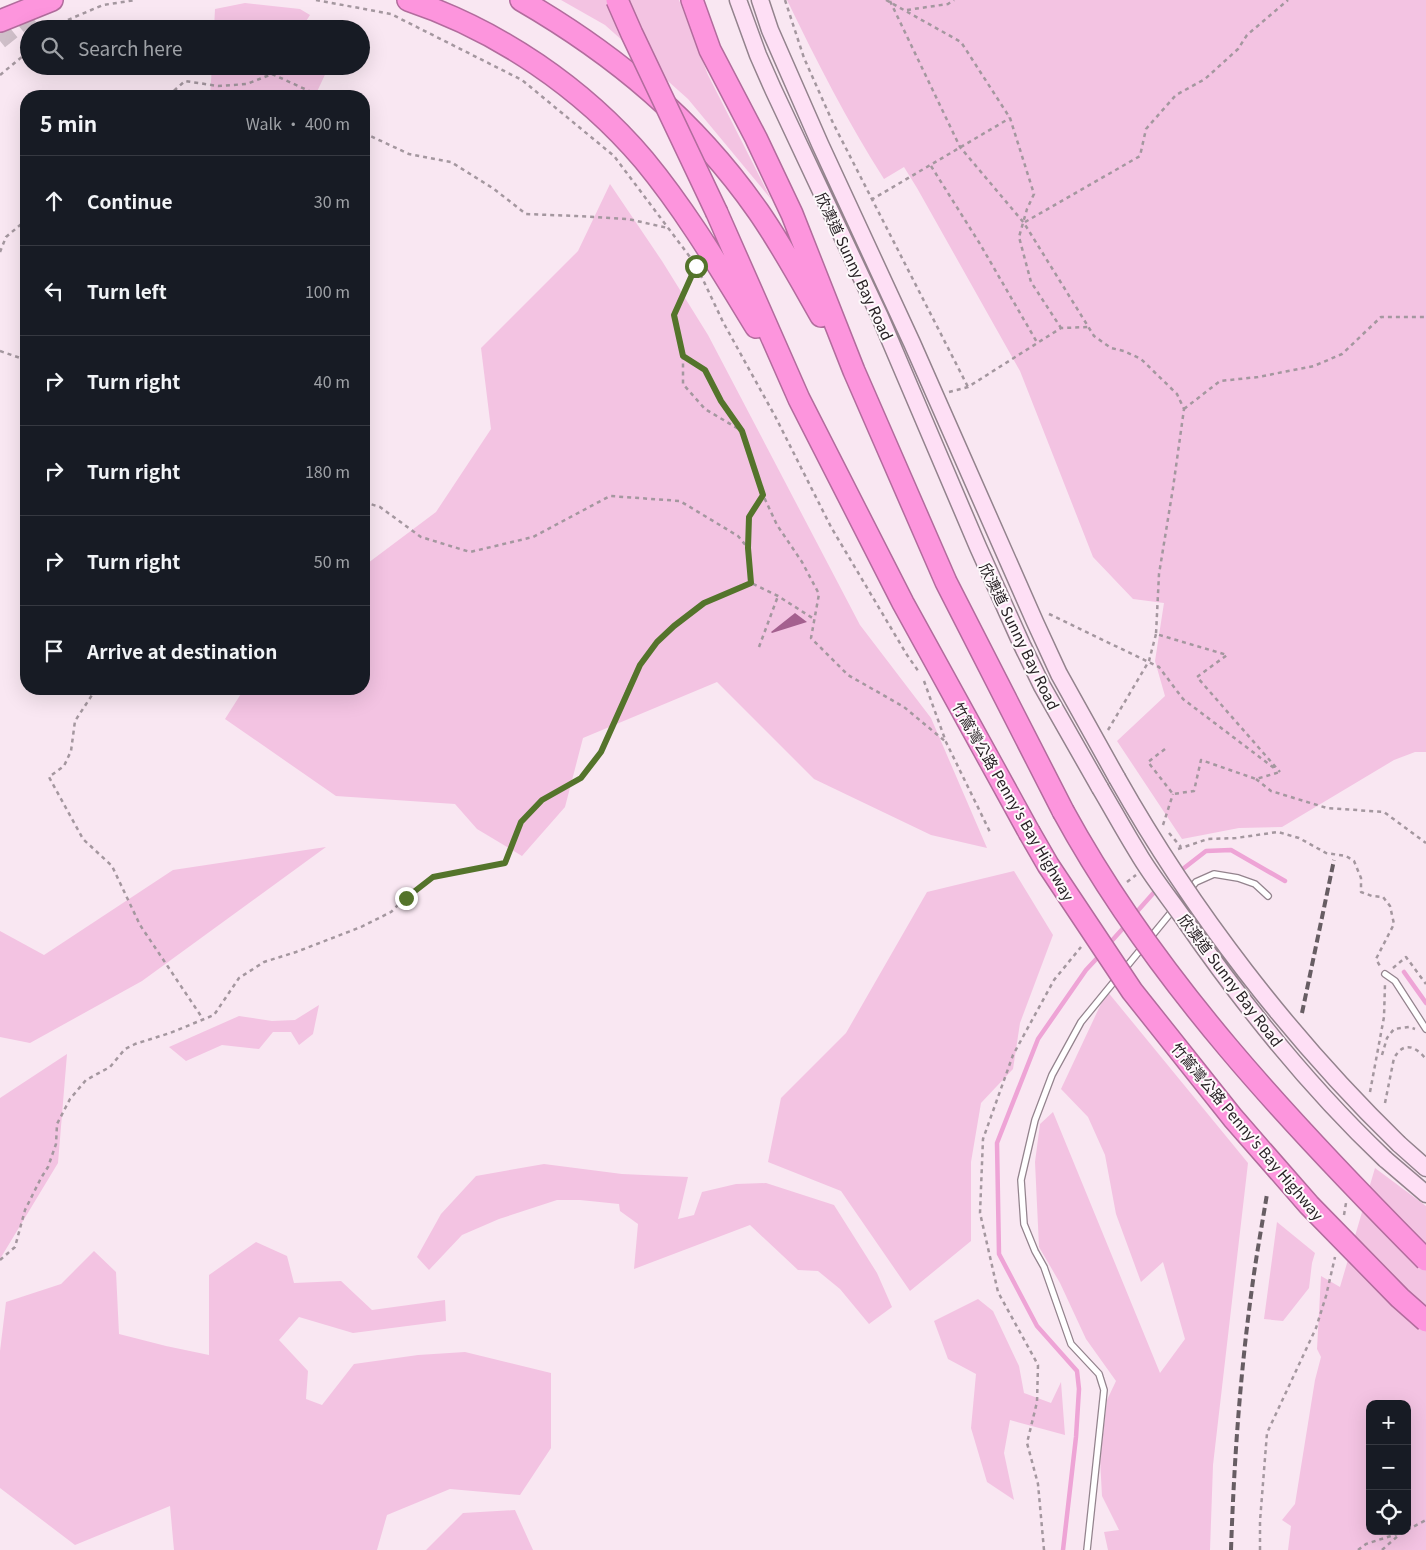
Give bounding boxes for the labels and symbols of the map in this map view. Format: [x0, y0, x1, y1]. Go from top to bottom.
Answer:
street label: 欣澳道 Sunny Bay Road [811, 189, 899, 343]
route start [685, 255, 708, 278]
street label: 欣澳道 Sunny Bay Road [975, 559, 1065, 713]
street label: 竹篙灣公路 Penny's Bay Highway [948, 698, 1080, 904]
route end [395, 887, 418, 910]
street label: 欣澳道 Sunny Bay Road [1174, 909, 1288, 1051]
street label: 竹篙灣公路 Penny's Bay Highway [1167, 1038, 1329, 1225]

